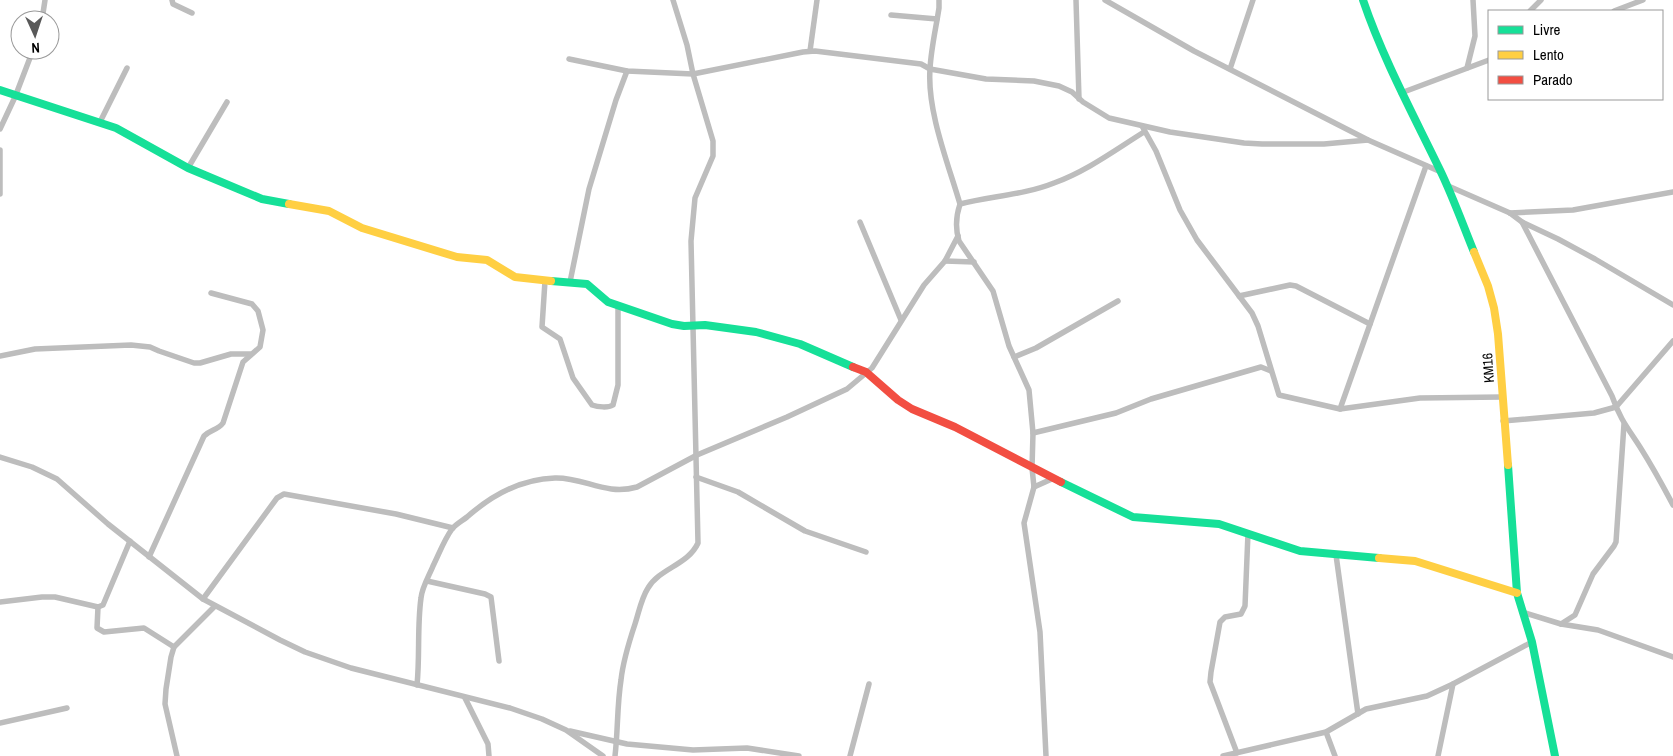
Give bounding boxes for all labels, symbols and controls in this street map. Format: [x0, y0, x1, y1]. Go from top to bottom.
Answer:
north arrow [10, 10, 60, 60]
legend [1488, 10, 1663, 100]
text: Livre [1533, 19, 1561, 40]
text: N [31, 39, 40, 57]
text: Lento [1533, 44, 1564, 65]
text: Parado [1533, 69, 1573, 90]
street label: KM16 [1478, 352, 1498, 384]

